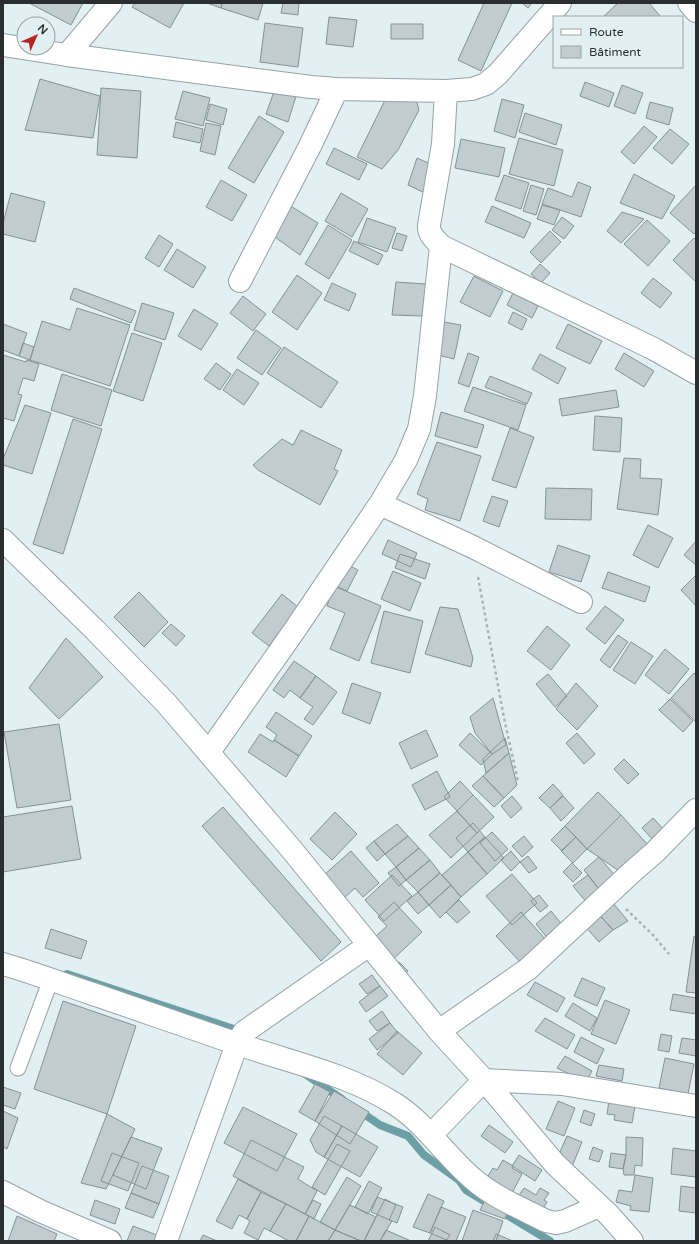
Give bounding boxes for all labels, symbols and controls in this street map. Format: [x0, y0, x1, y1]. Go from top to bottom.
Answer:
north arrow [16, 16, 56, 56]
legend [553, 16, 683, 68]
text: N [35, 22, 50, 37]
text: Route [589, 25, 624, 39]
text: Bâtiment [589, 45, 641, 59]

